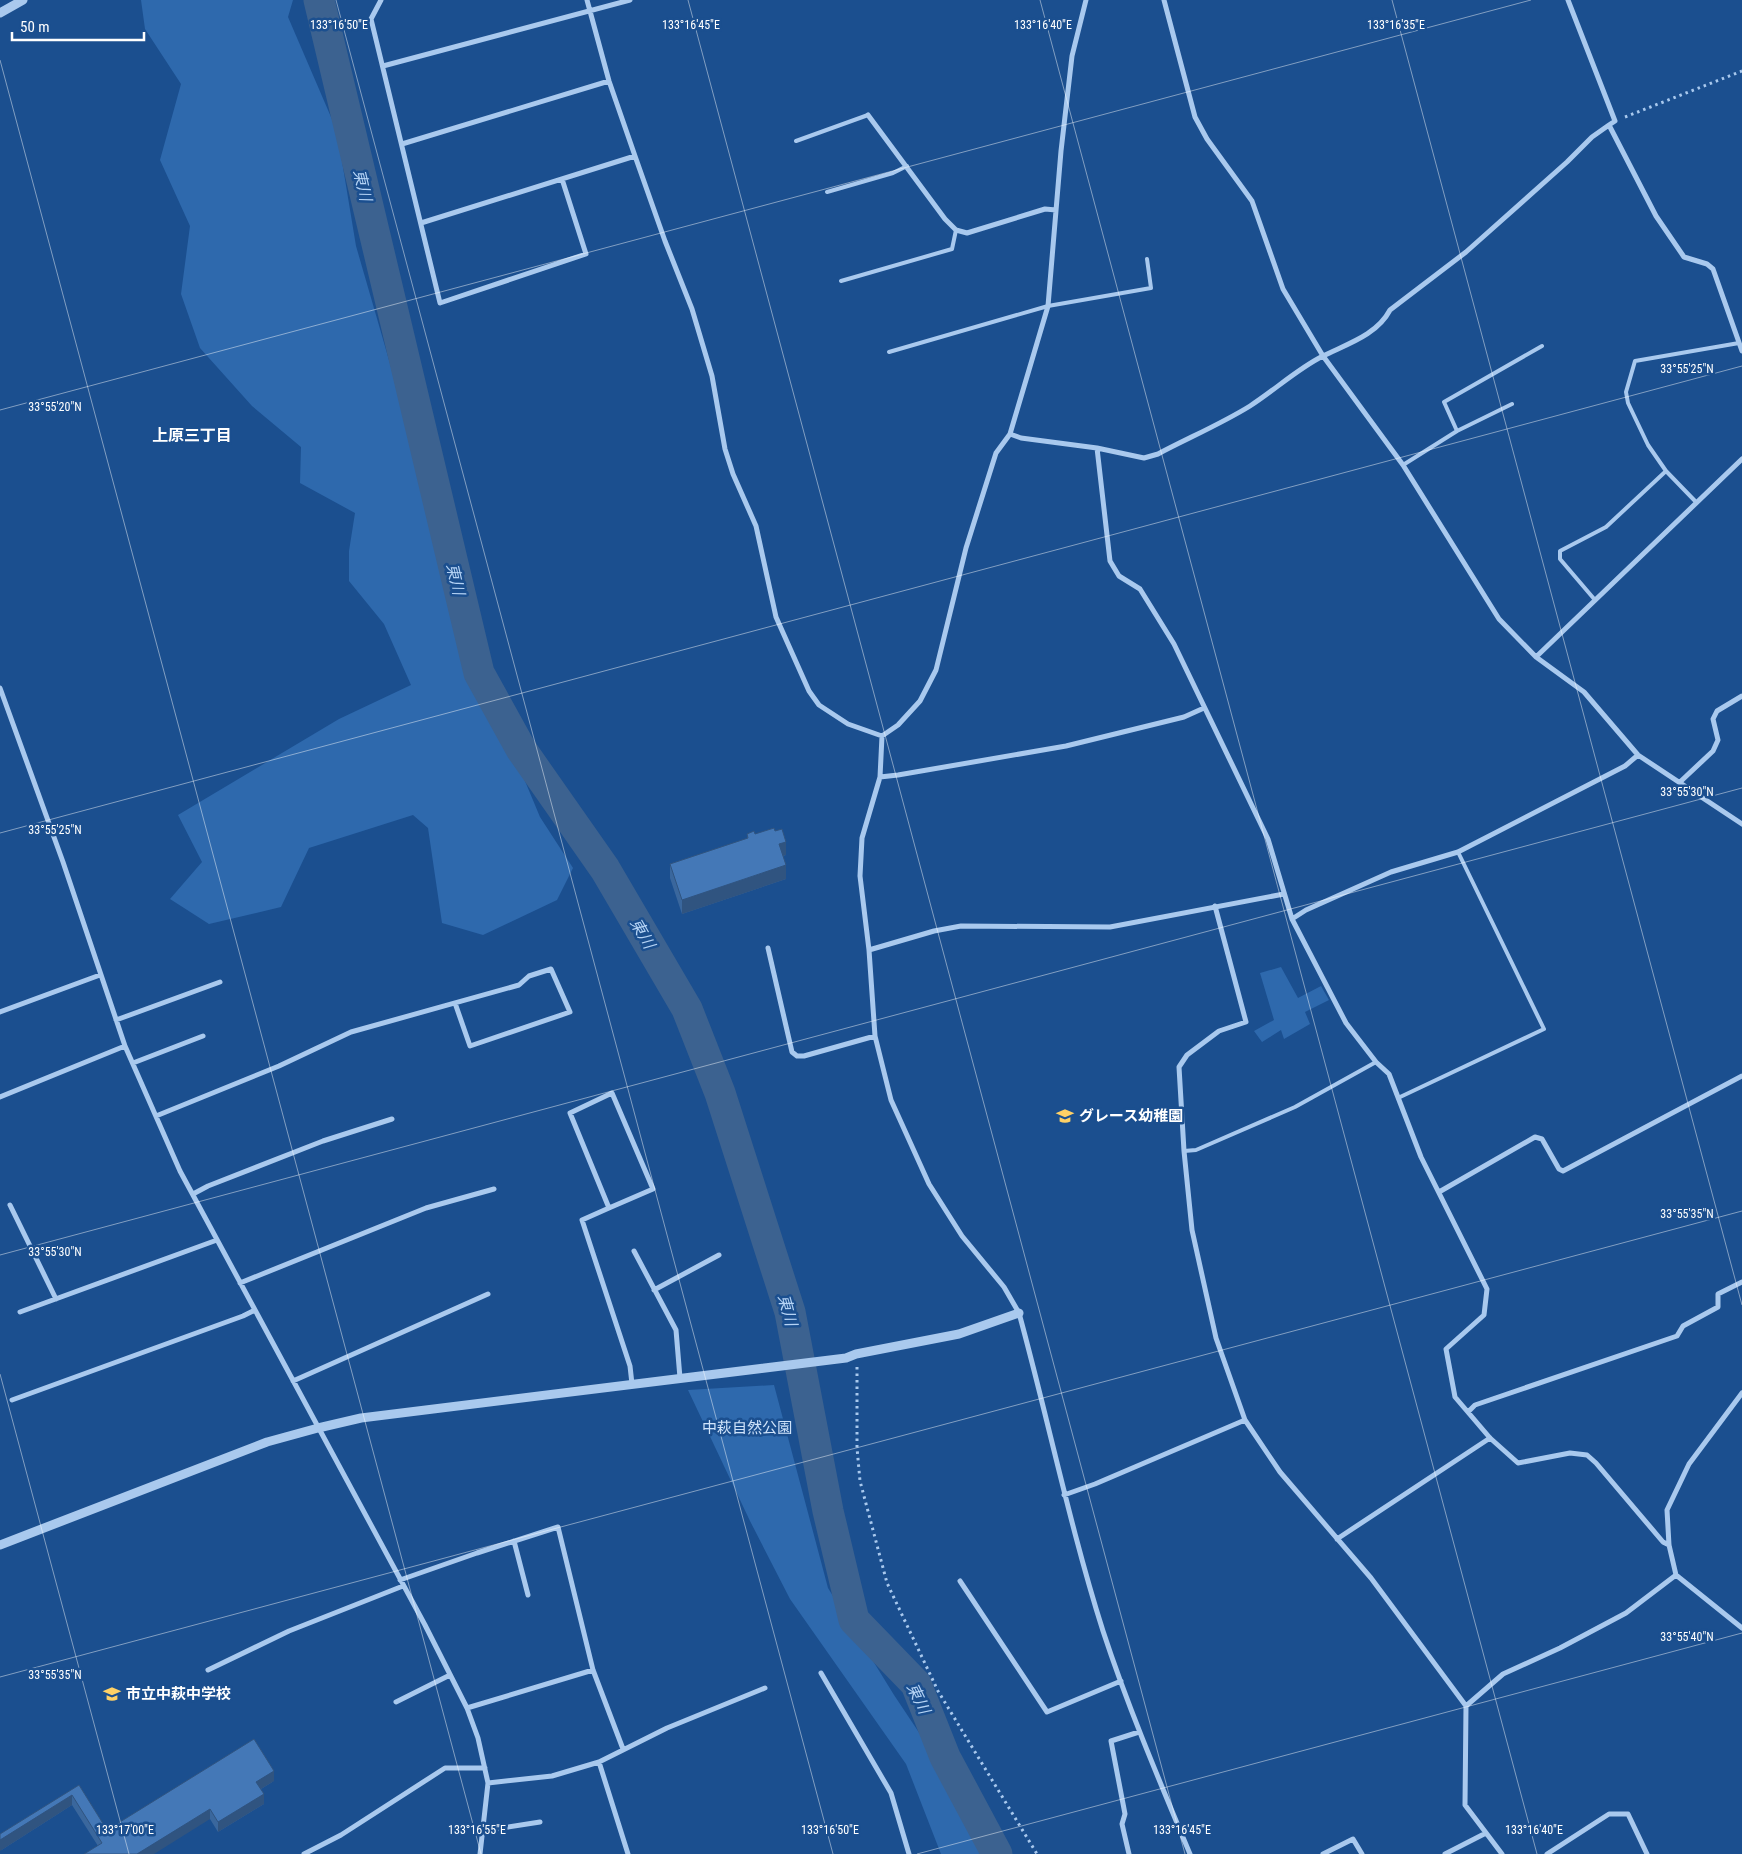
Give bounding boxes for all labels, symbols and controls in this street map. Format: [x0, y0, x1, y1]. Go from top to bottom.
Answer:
scale bar [12, 10, 145, 42]
text: 50 m [20, 18, 50, 36]
text: 133°16'50"E [310, 18, 368, 32]
text: 133°16'45"E [662, 18, 720, 32]
text: 133°16'40"E [1014, 18, 1072, 32]
text: 133°16'35"E [1367, 18, 1425, 32]
water label: 東川 [350, 167, 376, 205]
text: 33°55'25"N [1660, 362, 1714, 376]
text: 33°55'20"N [28, 400, 82, 414]
district label: 上原三丁目 [152, 426, 232, 445]
water label: 東川 [443, 561, 469, 599]
text: 33°55'30"N [1660, 785, 1714, 799]
text: 33°55'25"N [28, 823, 82, 837]
water label: 東川 [626, 915, 660, 954]
school or university icon: グレース幼稚園 [1055, 1106, 1075, 1126]
place label: グレース幼稚園 [1079, 1107, 1183, 1125]
text: 33°55'35"N [1660, 1207, 1714, 1221]
text: 33°55'30"N [28, 1245, 82, 1259]
water label: 東川 [774, 1292, 801, 1330]
park label: 中萩自然公園 [702, 1419, 792, 1437]
text: 33°55'40"N [1660, 1630, 1714, 1644]
text: 33°55'35"N [28, 1668, 82, 1682]
water label: 東川 [903, 1680, 935, 1719]
school or university icon: 市立中萩中学校 [102, 1684, 122, 1704]
place label: 市立中萩中学校 [126, 1685, 231, 1703]
text: 133°17'00"E [96, 1823, 154, 1837]
text: 133°16'55"E [448, 1823, 506, 1837]
text: 133°16'50"E [801, 1823, 859, 1837]
text: 133°16'45"E [1153, 1823, 1211, 1837]
text: 133°16'40"E [1505, 1823, 1563, 1837]

